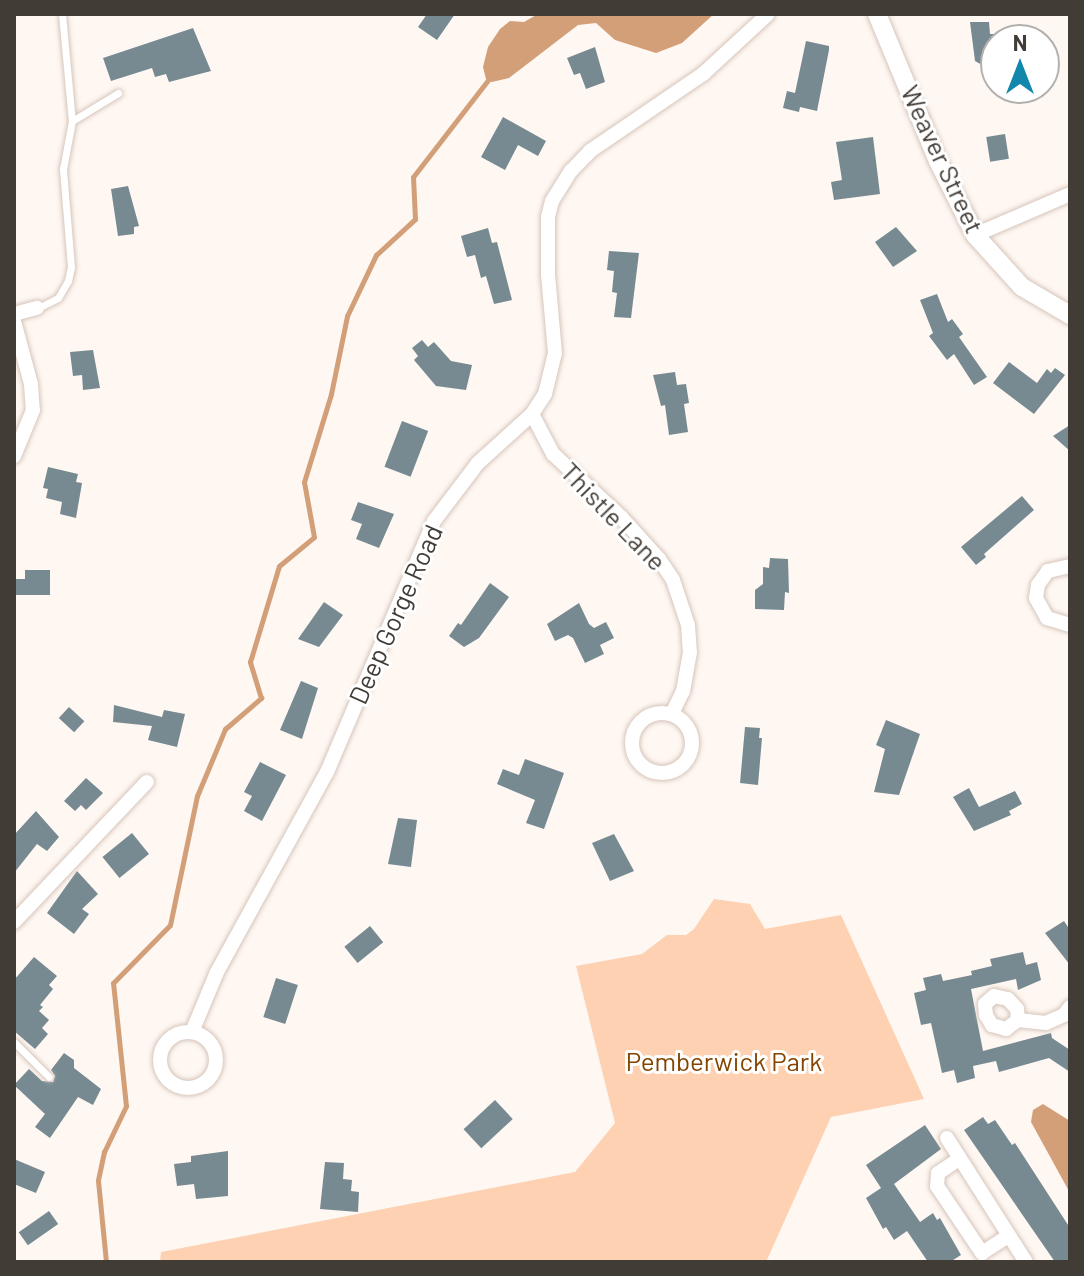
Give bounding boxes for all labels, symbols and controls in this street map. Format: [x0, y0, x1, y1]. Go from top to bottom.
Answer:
north arrow [980, 24, 1060, 104]
text: N [1013, 29, 1027, 55]
street label: Weaver Street [895, 80, 991, 238]
street label: Thistle Lane [555, 455, 673, 577]
street label: Deep Gorge Road [341, 519, 449, 709]
park label: Pemberwick Park [626, 1045, 822, 1077]

